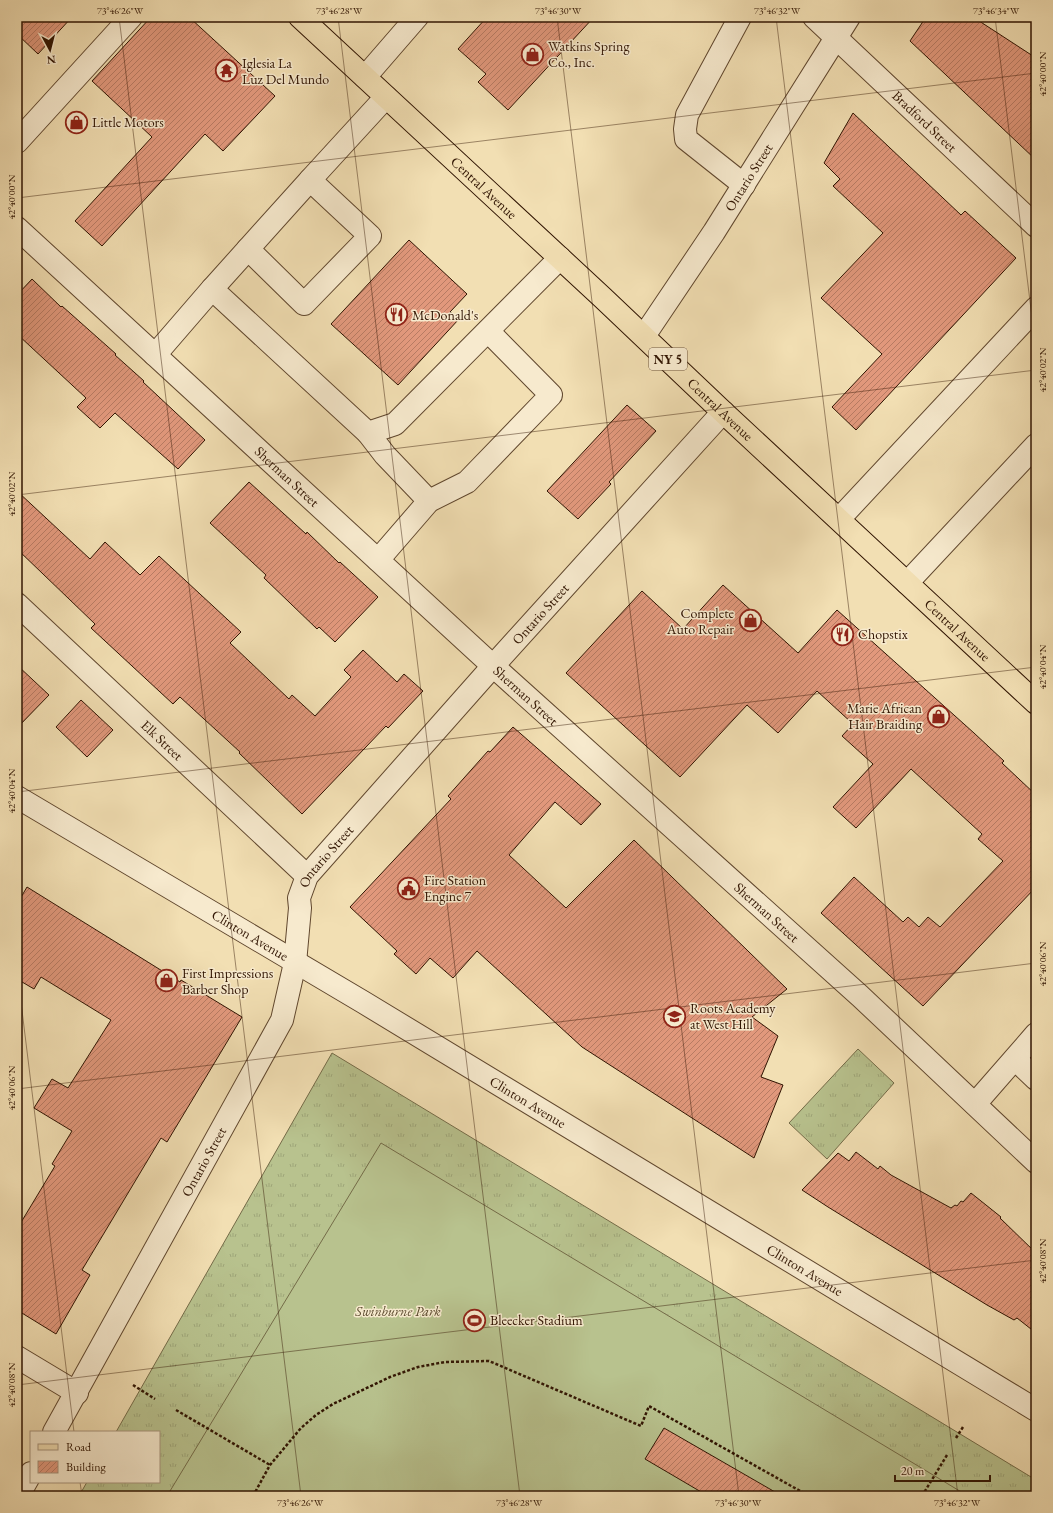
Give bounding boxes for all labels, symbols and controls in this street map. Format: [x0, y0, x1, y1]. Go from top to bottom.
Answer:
text: 73°46'26"W [97, 4, 144, 17]
text: 73°46'28"W [316, 4, 363, 17]
text: 73°46'30"W [535, 4, 582, 17]
text: 73°46'32"W [754, 4, 801, 17]
text: 73°46'34"W [973, 4, 1020, 17]
north arrow [30, 30, 70, 70]
place label: Watkins Spring Co., Inc. [548, 37, 630, 71]
shop icon: Watkins Spring Co., Inc. [520, 41, 546, 67]
text: 42°40'00"N [1036, 51, 1049, 96]
text: N [46, 52, 56, 67]
place label: Iglesia La Luz Del Mundo [242, 54, 329, 88]
temple icon: Iglesia La Luz Del Mundo [214, 58, 240, 84]
street label: Bradford Street [889, 87, 961, 156]
shop icon: Little Motors [64, 109, 90, 135]
place label: Little Motors [92, 113, 164, 131]
street label: Ontario Street [720, 139, 777, 215]
street label: Central Avenue [447, 153, 521, 223]
text: 42°40'00"N [5, 174, 18, 219]
restaurant icon: McDonald's [384, 302, 410, 328]
place label: McDonald's [412, 306, 479, 324]
text: 42°40'02"N [1036, 347, 1049, 392]
road number: NY 5 [649, 348, 687, 370]
street label: Central Avenue [684, 374, 758, 445]
street label: Sherman Street [251, 442, 324, 511]
text: 42°40'02"N [5, 471, 18, 516]
street label: Ontario Street [508, 579, 573, 648]
street label: Central Avenue [921, 595, 995, 666]
place label: Complete Auto Repair [666, 604, 735, 638]
shop icon: Complete Auto Repair [737, 608, 763, 634]
restaurant icon: Chopstix [830, 621, 856, 647]
place label: Chopstix [858, 625, 908, 643]
text: 42°40'04"N [1036, 644, 1049, 689]
street label: Sherman Street [490, 662, 563, 730]
place label: Marie African Hair Braiding [847, 699, 923, 733]
shop icon: Marie African Hair Braiding [925, 703, 951, 729]
street label: Elk Street [137, 716, 188, 765]
text: 42°40'04"N [5, 768, 18, 813]
street label: Ontario Street [295, 821, 357, 890]
place label: Fire Station Engine 7 [424, 871, 487, 905]
public building icon: Fire Station Engine 7 [396, 875, 422, 901]
street label: Sherman Street [730, 878, 803, 946]
street label: Clinton Avenue [209, 905, 292, 965]
text: 42°40'06"N [1036, 941, 1049, 986]
place label: First Impressions Barber Shop [182, 964, 274, 998]
shop icon: First Impressions Barber Shop [154, 968, 180, 994]
place label: Roots Academy at West Hill [690, 999, 776, 1033]
school or university icon: Roots Academy at West Hill [661, 1003, 687, 1029]
text: 42°40'06"N [5, 1065, 18, 1110]
street label: Clinton Avenue [486, 1072, 570, 1132]
street label: Ontario Street [177, 1123, 230, 1200]
text: 42°40'08"N [1036, 1238, 1049, 1283]
street label: Clinton Avenue [764, 1240, 847, 1300]
park label: Swinburne Park [354, 1302, 441, 1320]
sports icon: Bleecker Stadium [461, 1307, 487, 1333]
place label: Bleecker Stadium [490, 1311, 583, 1329]
text: 42°40'08"N [5, 1362, 18, 1407]
legend [30, 1431, 160, 1483]
text: Road [66, 1439, 92, 1455]
scale bar [895, 1457, 990, 1483]
text: Building [66, 1459, 107, 1475]
text: 20 m [901, 1463, 925, 1479]
text: 73°46'26"W [277, 1496, 324, 1509]
text: 73°46'28"W [496, 1496, 543, 1509]
text: 73°46'30"W [715, 1496, 762, 1509]
text: 73°46'32"W [934, 1496, 981, 1509]

